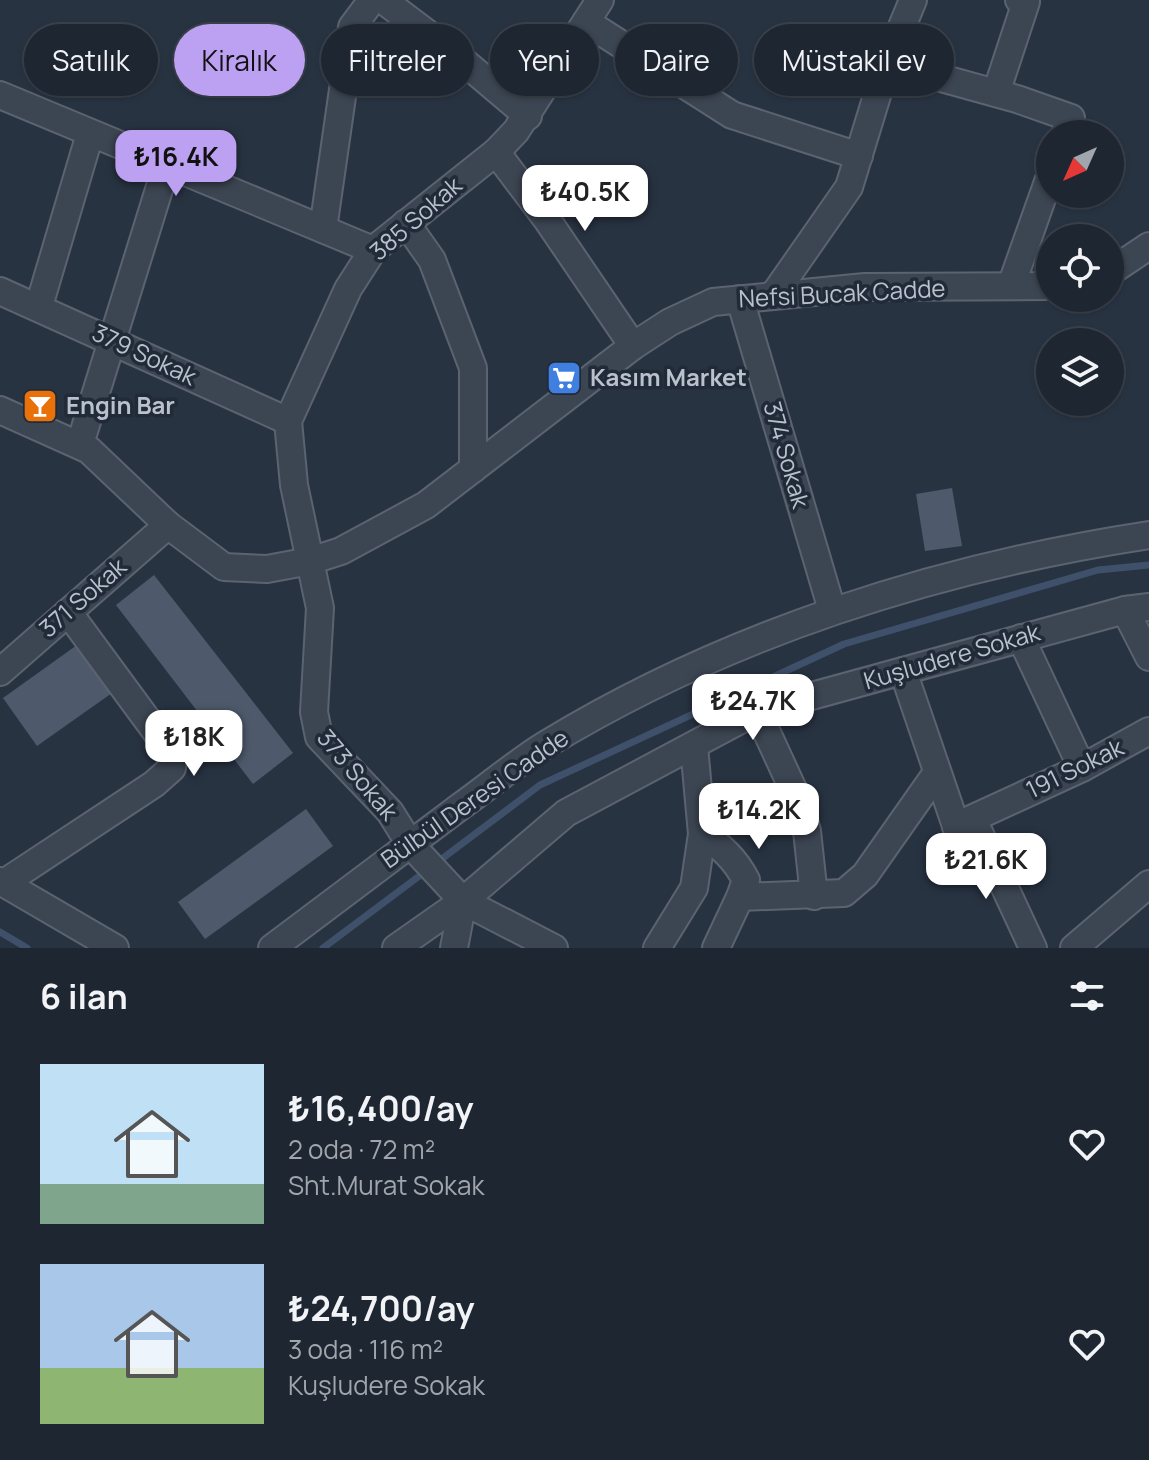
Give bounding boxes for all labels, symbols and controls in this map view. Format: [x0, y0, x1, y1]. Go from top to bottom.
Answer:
chip: Satılık [24, 24, 158, 96]
chip: Kiralık [174, 24, 305, 96]
chip: Filtreler [321, 24, 474, 96]
chip: Yeni [490, 24, 599, 96]
chip: Daire [615, 24, 738, 96]
chip: Müstakil ev [754, 24, 954, 96]
north arrow [1036, 120, 1124, 208]
map controls [1036, 120, 1124, 416]
pin: ₺16.4K [111, 130, 241, 198]
text: ₺16.4K [133, 138, 219, 174]
pin: ₺40.5K [520, 165, 650, 233]
street label: 385 Sokak [362, 168, 469, 267]
text: ₺40.5K [540, 173, 630, 209]
button: locate [1036, 224, 1124, 312]
street label: Nefsi Bucak Cadde [738, 271, 946, 314]
street label: 379 Sokak [87, 315, 203, 393]
button: layers [1036, 328, 1124, 416]
supermarket icon: Kasım Market [545, 359, 583, 397]
place label: Kasım Market [590, 360, 747, 393]
bar icon: Engin Bar [21, 387, 59, 425]
place label: Engin Bar [66, 388, 175, 421]
street label: 374 Sokak [756, 397, 819, 513]
street label: 371 Sokak [31, 549, 134, 644]
street label: Kuşludere Sokak [860, 614, 1045, 696]
pin: ₺24.7K [688, 674, 818, 742]
text: ₺24.7K [710, 682, 796, 718]
pin: ₺18K [147, 710, 241, 778]
text: ₺18K [163, 718, 225, 754]
street label: 373 Sokak [310, 721, 407, 827]
street label: Bülbül Deresi Cadde [374, 721, 575, 875]
street label: 191 Sokak [1020, 729, 1130, 805]
pin: ₺14.2K [694, 783, 824, 851]
text: ₺14.2K [717, 791, 801, 827]
pin: ₺21.6K [921, 833, 1051, 901]
text: ₺21.6K [944, 841, 1028, 877]
text: 6 ilan [40, 973, 128, 1019]
icon: filters [1065, 974, 1109, 1018]
text: ₺16,400/ay [288, 1085, 474, 1131]
icon: home [104, 1096, 200, 1192]
icon: heart [1065, 1122, 1109, 1166]
text: 2 oda · 72 m² [288, 1131, 435, 1167]
text: Sht.Murat Sokak [288, 1167, 484, 1203]
text: ₺24,700/ay [288, 1285, 475, 1331]
icon: home [104, 1296, 200, 1392]
icon: heart [1065, 1322, 1109, 1366]
text: 3 oda · 116 m² [288, 1331, 443, 1367]
text: Kuşludere Sokak [288, 1367, 485, 1403]

